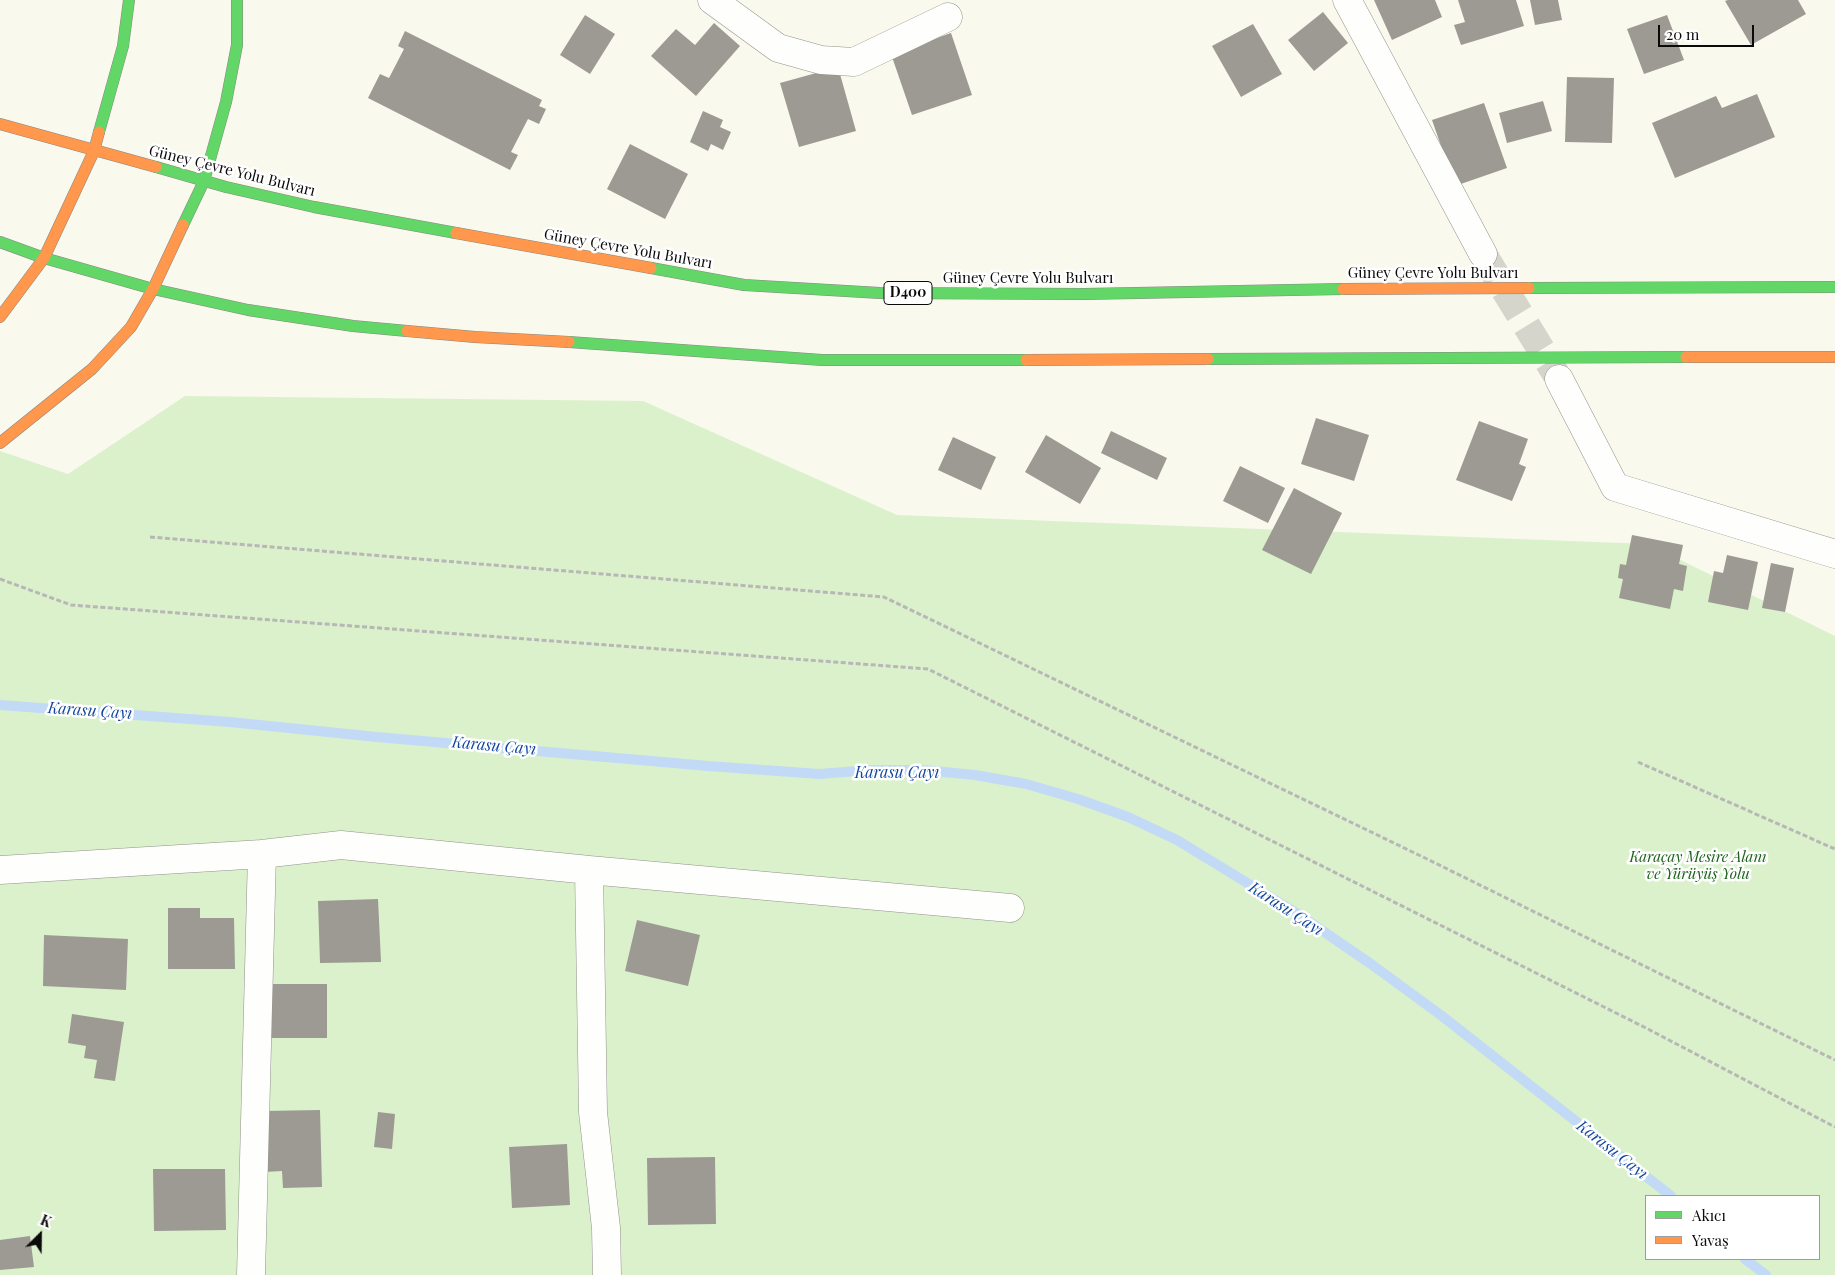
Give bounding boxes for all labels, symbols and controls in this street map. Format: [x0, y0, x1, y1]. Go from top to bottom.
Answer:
scale bar [1660, 15, 1756, 47]
text: 20 m [1666, 24, 1699, 44]
street label: Güney Çevre Yolu Bulvarı [147, 142, 317, 200]
street label: Güney Çevre Yolu Bulvarı [542, 225, 714, 273]
street label: Güney Çevre Yolu Bulvarı [1348, 264, 1518, 282]
street label: Güney Çevre Yolu Bulvarı [943, 269, 1113, 287]
road number: D400 [884, 282, 932, 304]
water label: Karasu Çayı [47, 698, 133, 724]
water label: Karasu Çayı [451, 733, 537, 759]
water label: Karasu Çayı [855, 763, 939, 783]
park label: Karaçay Mesire Alanı ve Yürüyüş Yolu [1629, 848, 1767, 883]
water label: Karasu Çayı [1245, 878, 1327, 940]
water label: Karasu Çayı [1573, 1116, 1651, 1184]
legend [1645, 1195, 1820, 1260]
text: Akıcı [1692, 1205, 1726, 1225]
north arrow [15, 1210, 65, 1260]
text: K [38, 1210, 54, 1231]
text: Yavaş [1692, 1230, 1729, 1250]

